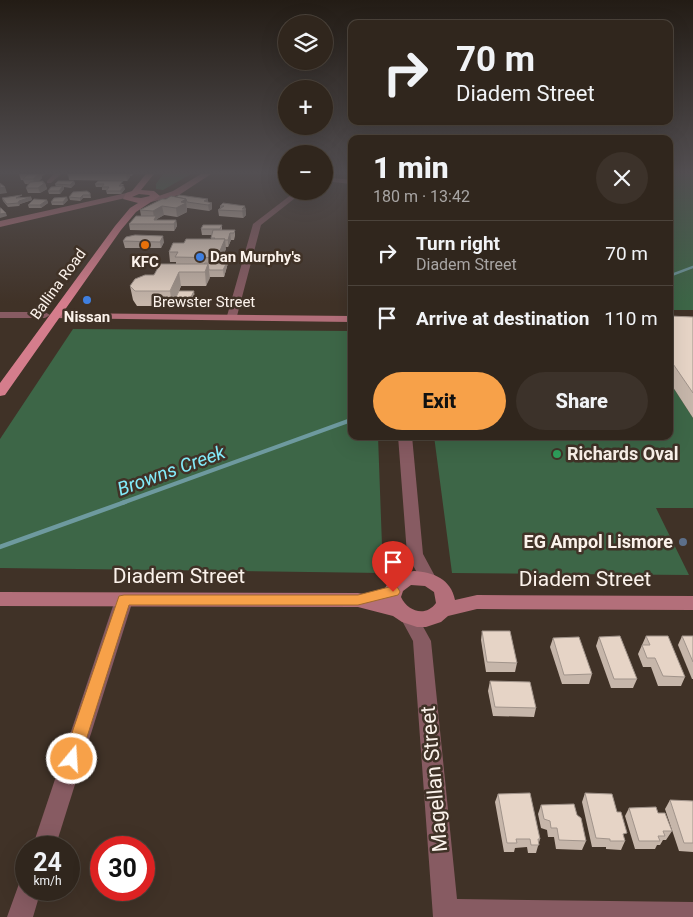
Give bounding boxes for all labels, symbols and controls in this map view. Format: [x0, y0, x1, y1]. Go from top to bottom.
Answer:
map controls [278, 15, 333, 200]
button: layers [278, 15, 333, 70]
text: 70 m [456, 39, 535, 80]
icon: right [373, 40, 438, 105]
button: + [278, 80, 333, 135]
text: Diadem Street [456, 81, 595, 106]
button: − [278, 145, 333, 200]
text: 1 min [373, 150, 449, 185]
button: close [596, 152, 648, 204]
text: 180 m · 13:42 [373, 187, 470, 206]
text: Turn right [416, 232, 500, 255]
marker: KFC [139, 239, 151, 251]
icon: right [373, 239, 401, 267]
text: 70 m [605, 242, 648, 265]
street label: Ballina Road [26, 245, 90, 323]
place label: Dan Murphy's [210, 248, 301, 266]
marker: Dan Murphy's [194, 251, 206, 263]
place label: KFC [131, 253, 159, 271]
text: Diadem Street [416, 255, 517, 274]
street label: Brewster Street [153, 293, 255, 311]
marker: Nissan [81, 294, 93, 306]
icon: arrive [373, 304, 401, 332]
text: Arrive at destination [416, 307, 589, 330]
text: 110 m [604, 307, 658, 330]
place label: Nissan [64, 308, 110, 326]
button: Exit [373, 372, 506, 430]
button: Share [516, 372, 648, 430]
water label: Browns Creek [114, 440, 229, 501]
place label: Richards Oval [567, 443, 678, 464]
marker: Richards Oval [551, 448, 563, 460]
place label: EG Ampol Lismore [524, 531, 673, 552]
marker: EG Ampol Lismore [677, 536, 689, 548]
pin [372, 541, 414, 592]
icon: arrive [379, 548, 407, 576]
street label: Diadem Street [113, 564, 245, 588]
street label: Diadem Street [519, 567, 651, 591]
street label: Magellan Street [416, 705, 452, 853]
position arrow [45, 732, 97, 784]
speed limit sign: 30 [90, 836, 155, 901]
text: 24 [33, 848, 62, 877]
text: km/h [33, 874, 62, 888]

